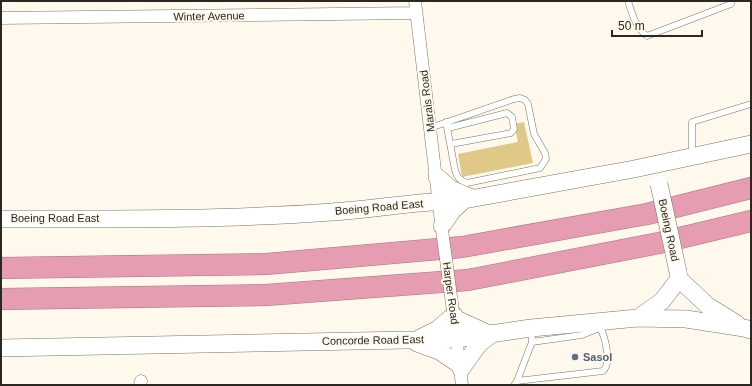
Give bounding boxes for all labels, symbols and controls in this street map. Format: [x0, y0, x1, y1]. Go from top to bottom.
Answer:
street label: Winter Avenue [173, 9, 245, 23]
scale bar [612, 12, 702, 38]
text: 50 m [618, 19, 645, 33]
street label: Marais Road [417, 69, 437, 133]
street label: Boeing Road East [334, 197, 424, 217]
street label: Boeing Road [657, 198, 681, 262]
street label: Boeing Road East [11, 212, 99, 224]
street label: Harper Road [441, 261, 461, 325]
street label: Concorde Road East [322, 333, 424, 347]
place label: Sasol [583, 351, 612, 363]
marker: Sasol [570, 352, 580, 362]

